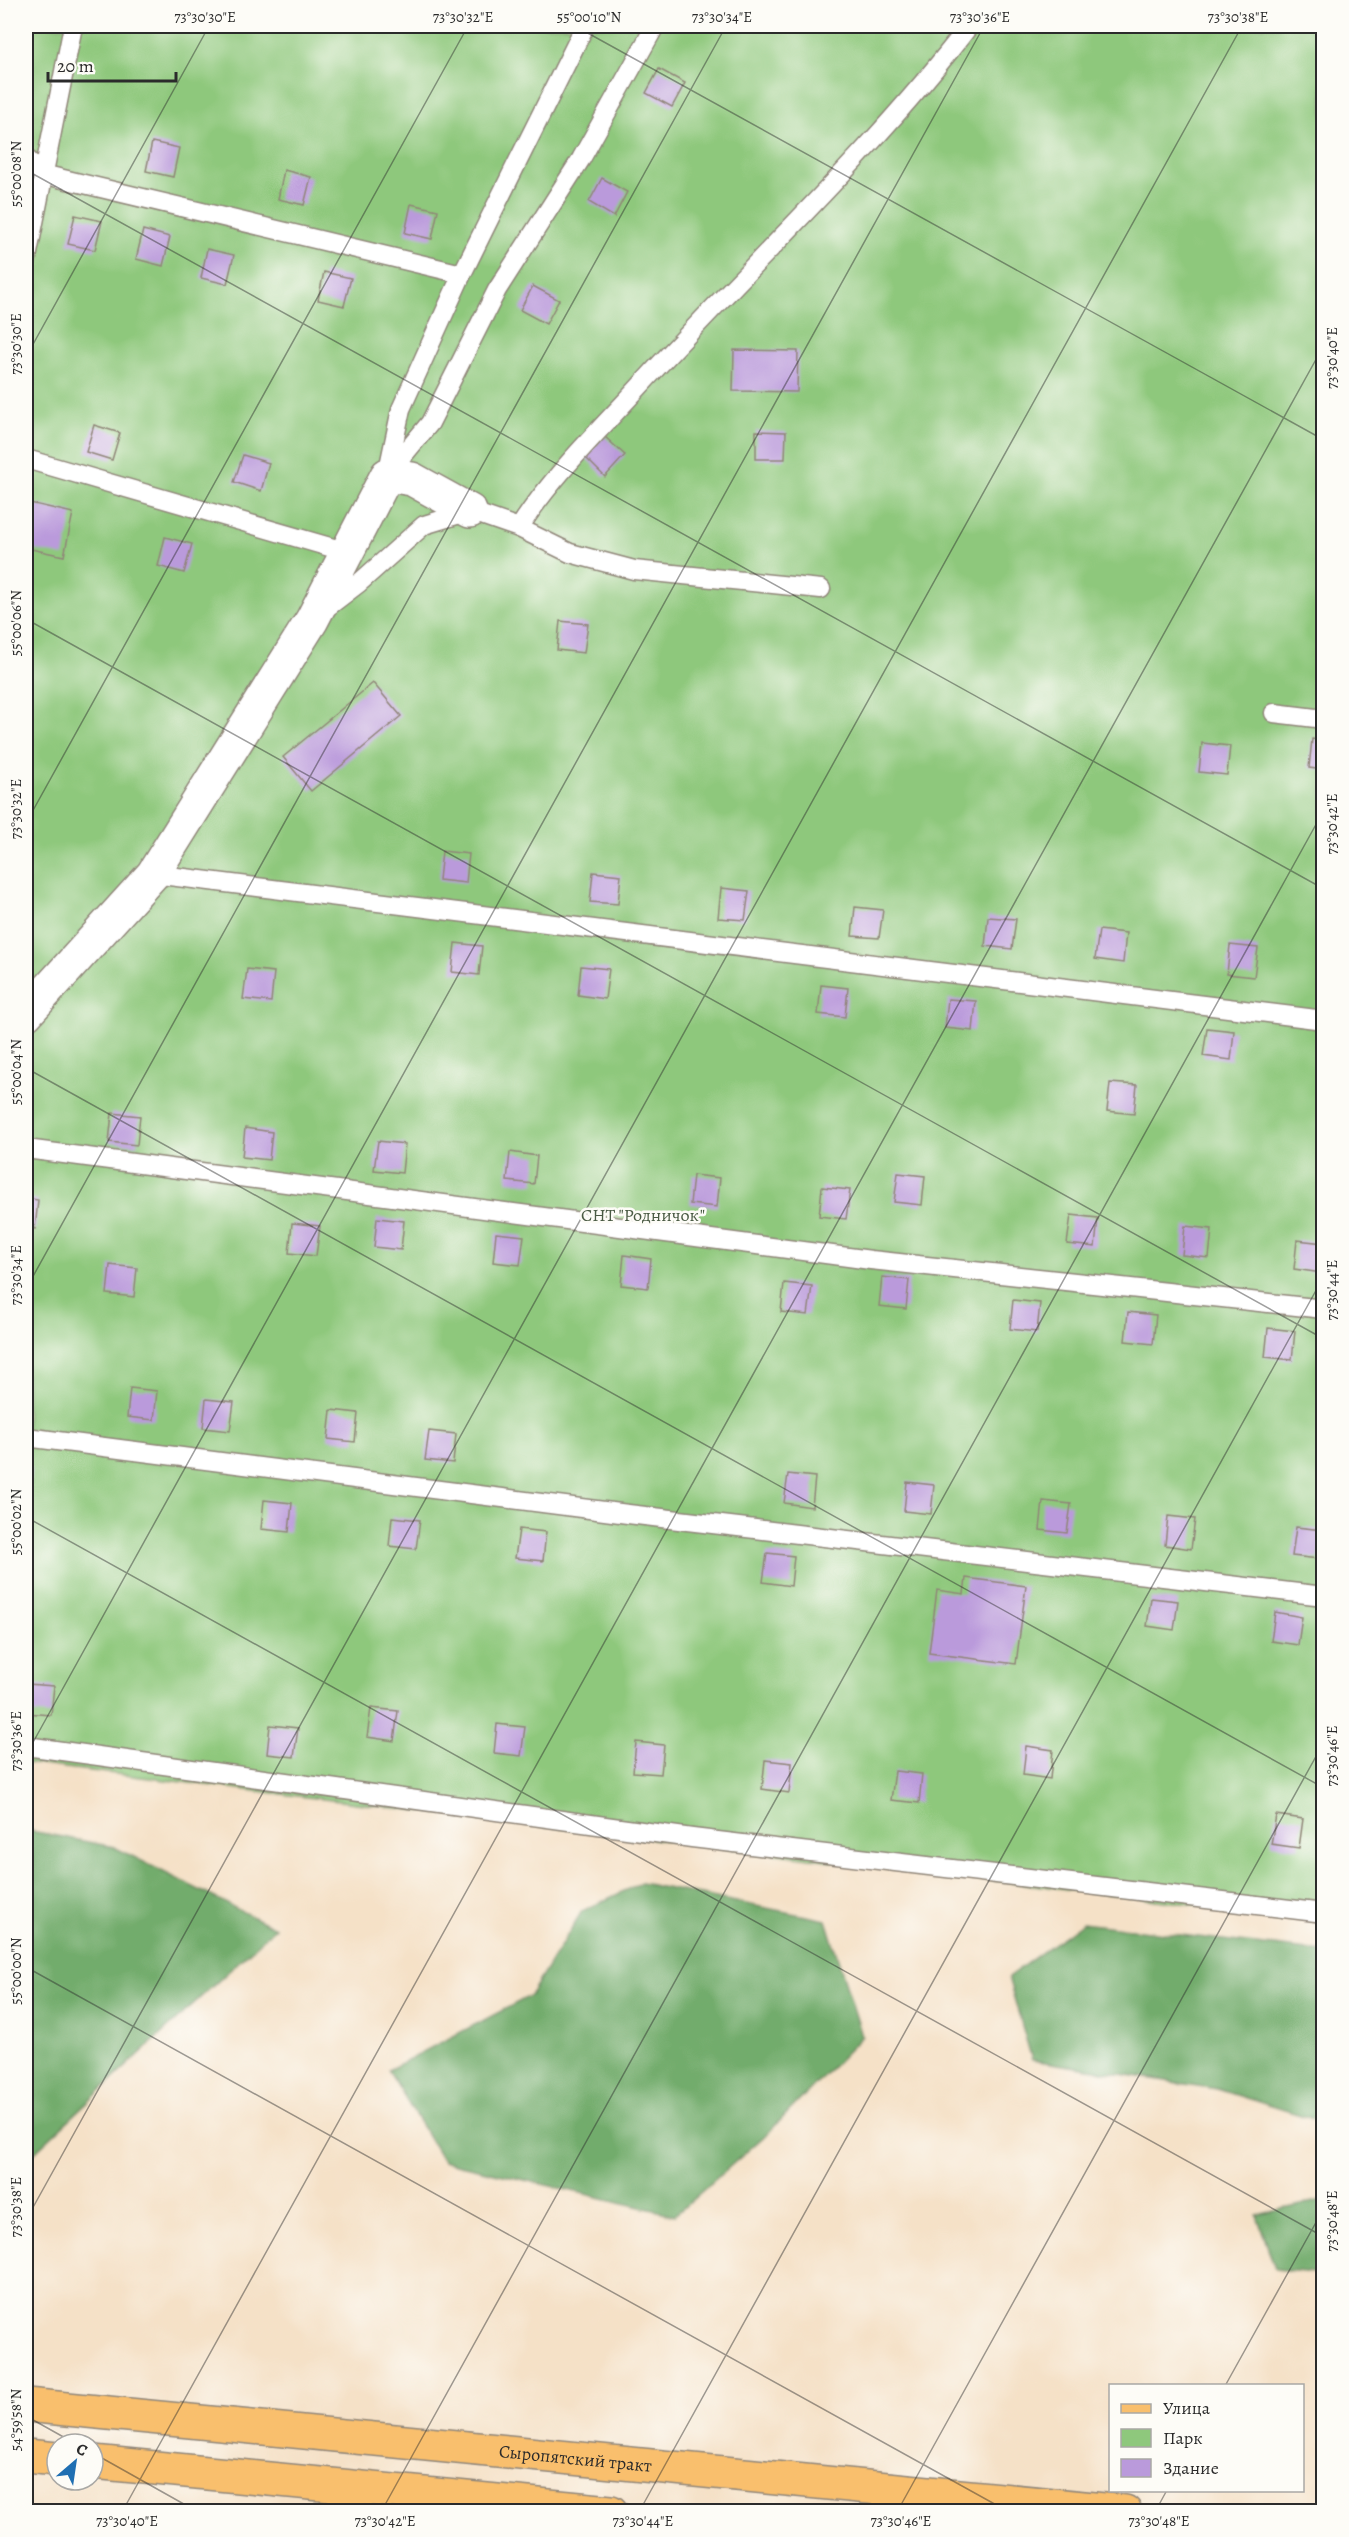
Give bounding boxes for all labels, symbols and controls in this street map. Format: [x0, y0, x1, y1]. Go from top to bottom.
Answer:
text: 73°30'30"E [174, 7, 236, 27]
text: 73°30'32"E [433, 7, 493, 27]
text: 55°00'10"N [557, 7, 621, 27]
text: 73°30'34"E [692, 7, 752, 27]
text: 73°30'36"E [950, 7, 1010, 27]
text: 73°30'38"E [1208, 7, 1268, 27]
scale bar [48, 45, 176, 83]
text: 20 m [57, 54, 94, 78]
text: 55°00'08"N [6, 140, 26, 207]
text: 73°30'30"E [6, 313, 26, 375]
text: 73°30'40"E [1322, 327, 1342, 389]
text: 55°00'06"N [6, 590, 26, 656]
text: 73°30'32"E [6, 779, 26, 839]
text: 73°30'42"E [1322, 793, 1342, 855]
text: 55°00'04"N [6, 1039, 26, 1105]
park label: СНТ "Родничок" [581, 1203, 705, 1227]
text: 73°30'34"E [6, 1245, 26, 1305]
text: 73°30'44"E [1322, 1260, 1342, 1320]
text: 55°00'02"N [6, 1489, 26, 1555]
text: 73°30'36"E [6, 1711, 26, 1771]
text: 73°30'46"E [1322, 1725, 1342, 1787]
text: 55°00'00"N [6, 1937, 26, 2005]
text: 73°30'38"E [6, 2177, 26, 2237]
text: 73°30'48"E [1322, 2190, 1342, 2252]
legend [1109, 2384, 1304, 2492]
text: 54°59'58"N [6, 2388, 26, 2451]
text: Улица [1163, 2396, 1211, 2420]
text: Парк [1163, 2426, 1203, 2450]
north arrow [45, 2432, 105, 2492]
text: С [72, 2438, 92, 2462]
street label: Сыропятский тракт [498, 2439, 653, 2478]
text: Здание [1163, 2456, 1219, 2480]
text: 73°30'40"E [96, 2511, 158, 2531]
text: 73°30'42"E [354, 2511, 416, 2531]
text: 73°30'44"E [613, 2511, 673, 2531]
text: 73°30'46"E [870, 2511, 932, 2531]
text: 73°30'48"E [1128, 2511, 1190, 2531]

